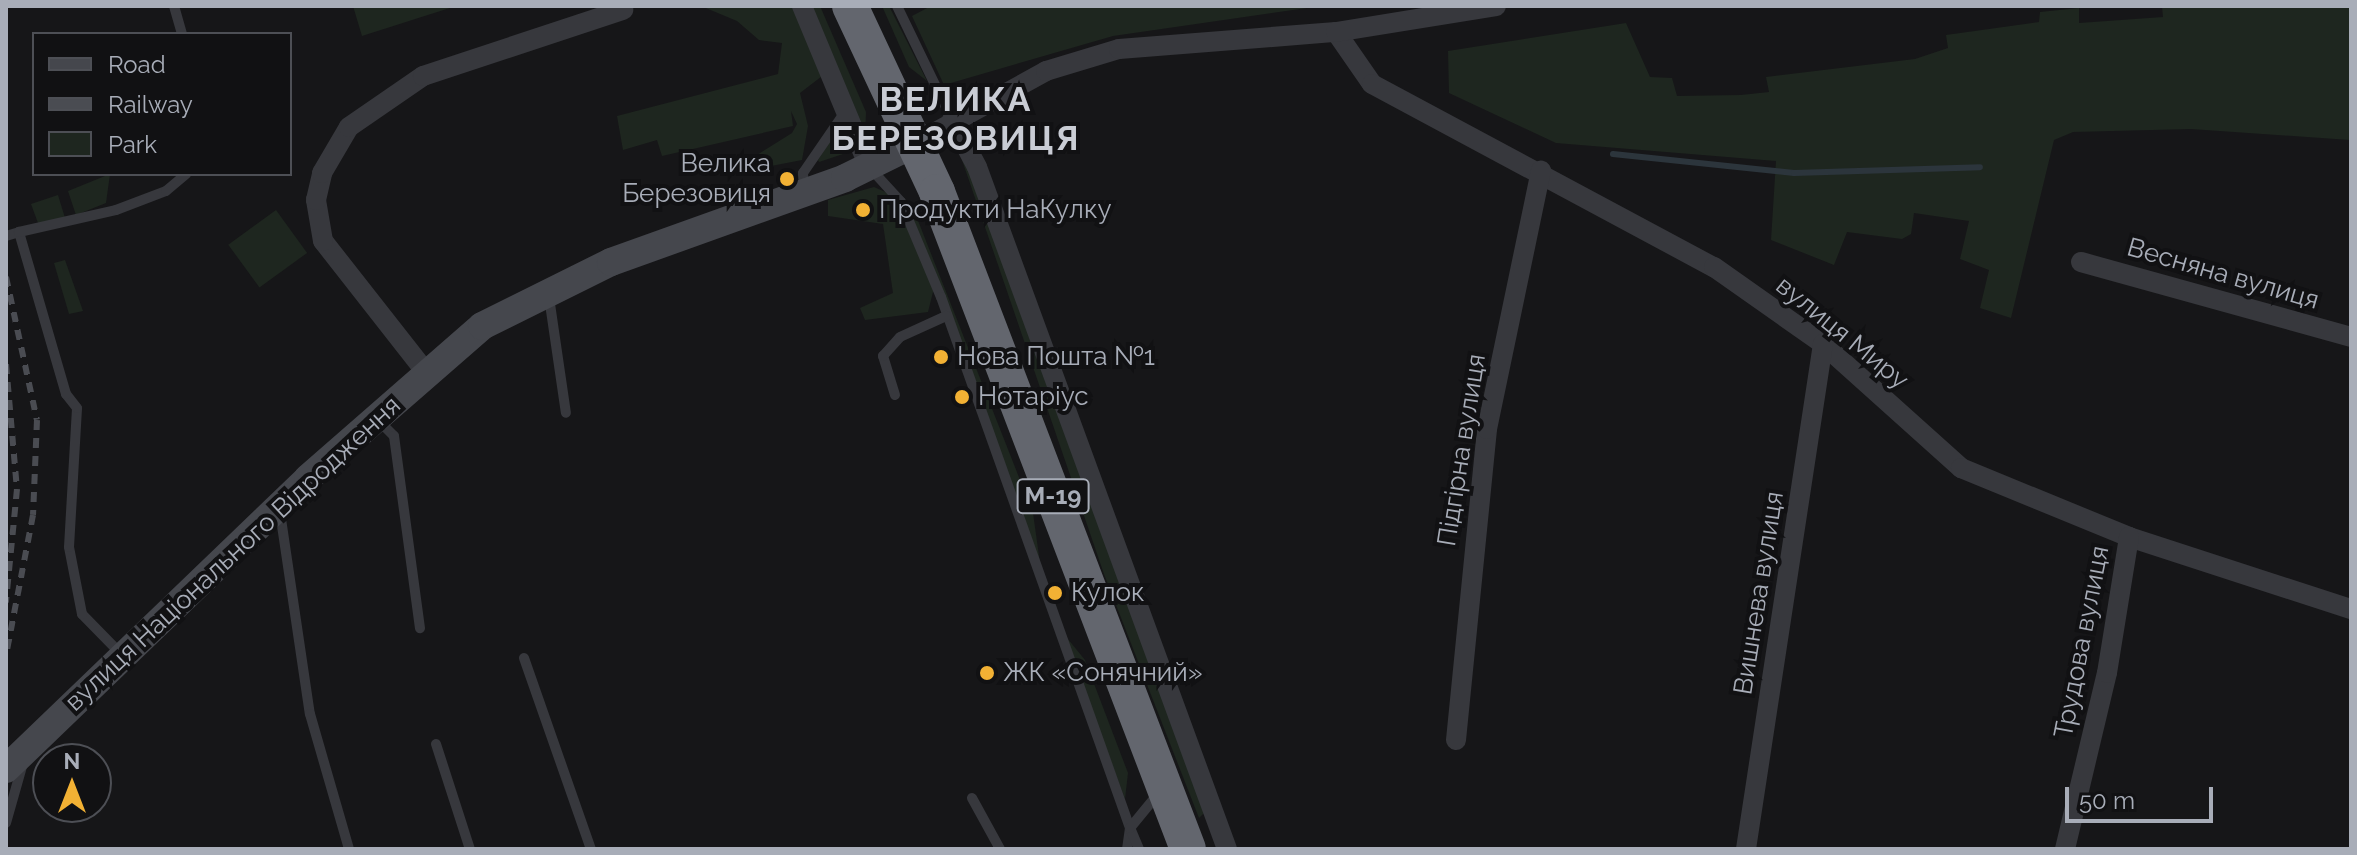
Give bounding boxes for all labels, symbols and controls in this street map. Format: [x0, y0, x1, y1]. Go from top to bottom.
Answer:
legend [32, 32, 292, 176]
text: Road [108, 50, 166, 79]
district label: ВЕЛИКА БЕРЕЗОВИЦЯ [832, 79, 1080, 158]
text: Railway [108, 90, 193, 119]
text: Park [108, 130, 157, 159]
place label: Велика Березовиця [622, 148, 771, 210]
marker: Велика Березовиця [778, 170, 796, 188]
place label: Продукти НаКулку [879, 194, 1112, 226]
marker: Продукти НаКулку [854, 201, 872, 219]
street label: Весняна вулиця [2123, 232, 2323, 316]
street label: вулиця Миру [1770, 270, 1914, 396]
place label: Нова Пошта №1 [957, 341, 1155, 373]
marker: Нова Пошта №1 [932, 348, 950, 366]
street label: Підгірна вулиця [1431, 352, 1493, 548]
place label: Нотаріус [978, 381, 1089, 413]
marker: Нотаріус [953, 388, 971, 406]
street label: вулиця Національного Відродження [59, 390, 407, 718]
road number: М-19 [1015, 476, 1091, 516]
street label: Вишнева вулиця [1728, 489, 1790, 697]
street label: Трудова вулиця [2048, 543, 2116, 741]
place label: Кулок [1071, 577, 1144, 609]
marker: Кулок [1046, 584, 1064, 602]
place label: ЖК «Сонячний» [1003, 657, 1203, 689]
marker: ЖК «Сонячний» [978, 664, 996, 682]
north arrow [32, 743, 112, 823]
text: N [64, 748, 80, 774]
scale bar [2069, 771, 2217, 821]
text: 50 m [2079, 786, 2135, 815]

